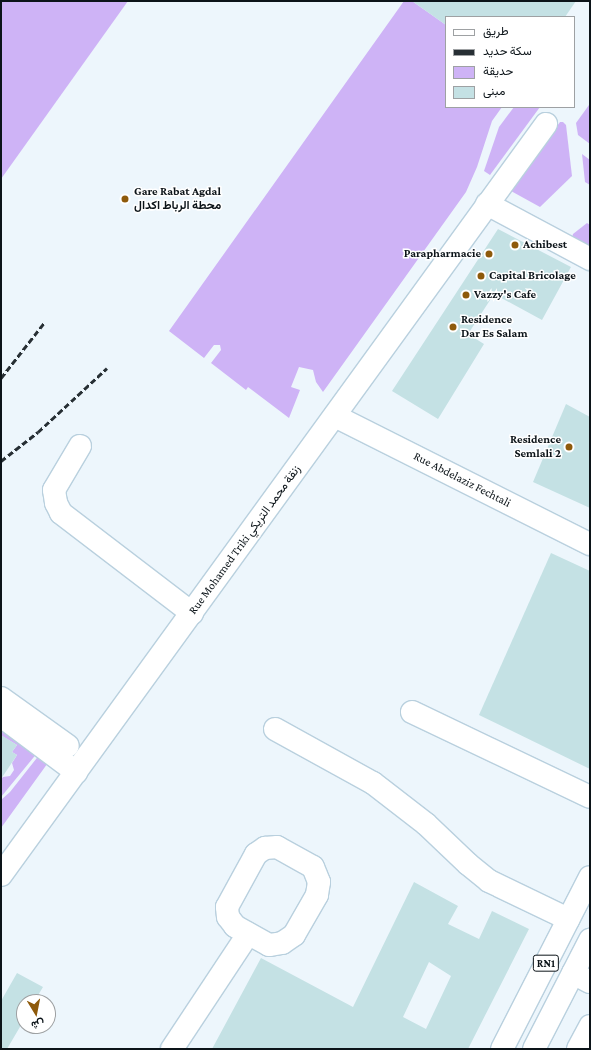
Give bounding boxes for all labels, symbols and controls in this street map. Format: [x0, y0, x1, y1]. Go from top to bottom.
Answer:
legend [445, 16, 575, 108]
text: طريق [483, 24, 508, 38]
text: سكة حديد [483, 44, 532, 58]
text: حديقة [483, 64, 513, 78]
text: مبنى [483, 84, 505, 98]
place label: Gare Rabat Agdal محطة الرباط اكدال [134, 185, 221, 213]
marker: Gare Rabat Agdal محطة الرباط اكدال [119, 193, 131, 205]
place label: Achibest [523, 238, 567, 252]
marker: Achibest [510, 240, 520, 250]
place label: Parapharmacie [404, 247, 481, 261]
marker: Parapharmacie [484, 249, 494, 259]
place label: Capital Bricolage [489, 269, 576, 283]
marker: Capital Bricolage [476, 271, 486, 281]
place label: Vazzy's Cafe [474, 288, 536, 302]
marker: Vazzy's Cafe [461, 290, 471, 300]
place label: Residence Dar Es Salam [461, 313, 528, 341]
marker: Residence Dar Es Salam [448, 322, 458, 332]
place label: Residence Semlali 2 [510, 433, 561, 461]
marker: Residence Semlali 2 [564, 442, 574, 452]
street label: Rue Abdelaziz Fechtali [411, 449, 513, 511]
street label: Rue Mohamed Triki زنقة محمد التريكي [186, 463, 304, 617]
road number: RN1 [532, 954, 560, 972]
north arrow [16, 994, 56, 1034]
text: ش [30, 1018, 45, 1032]

